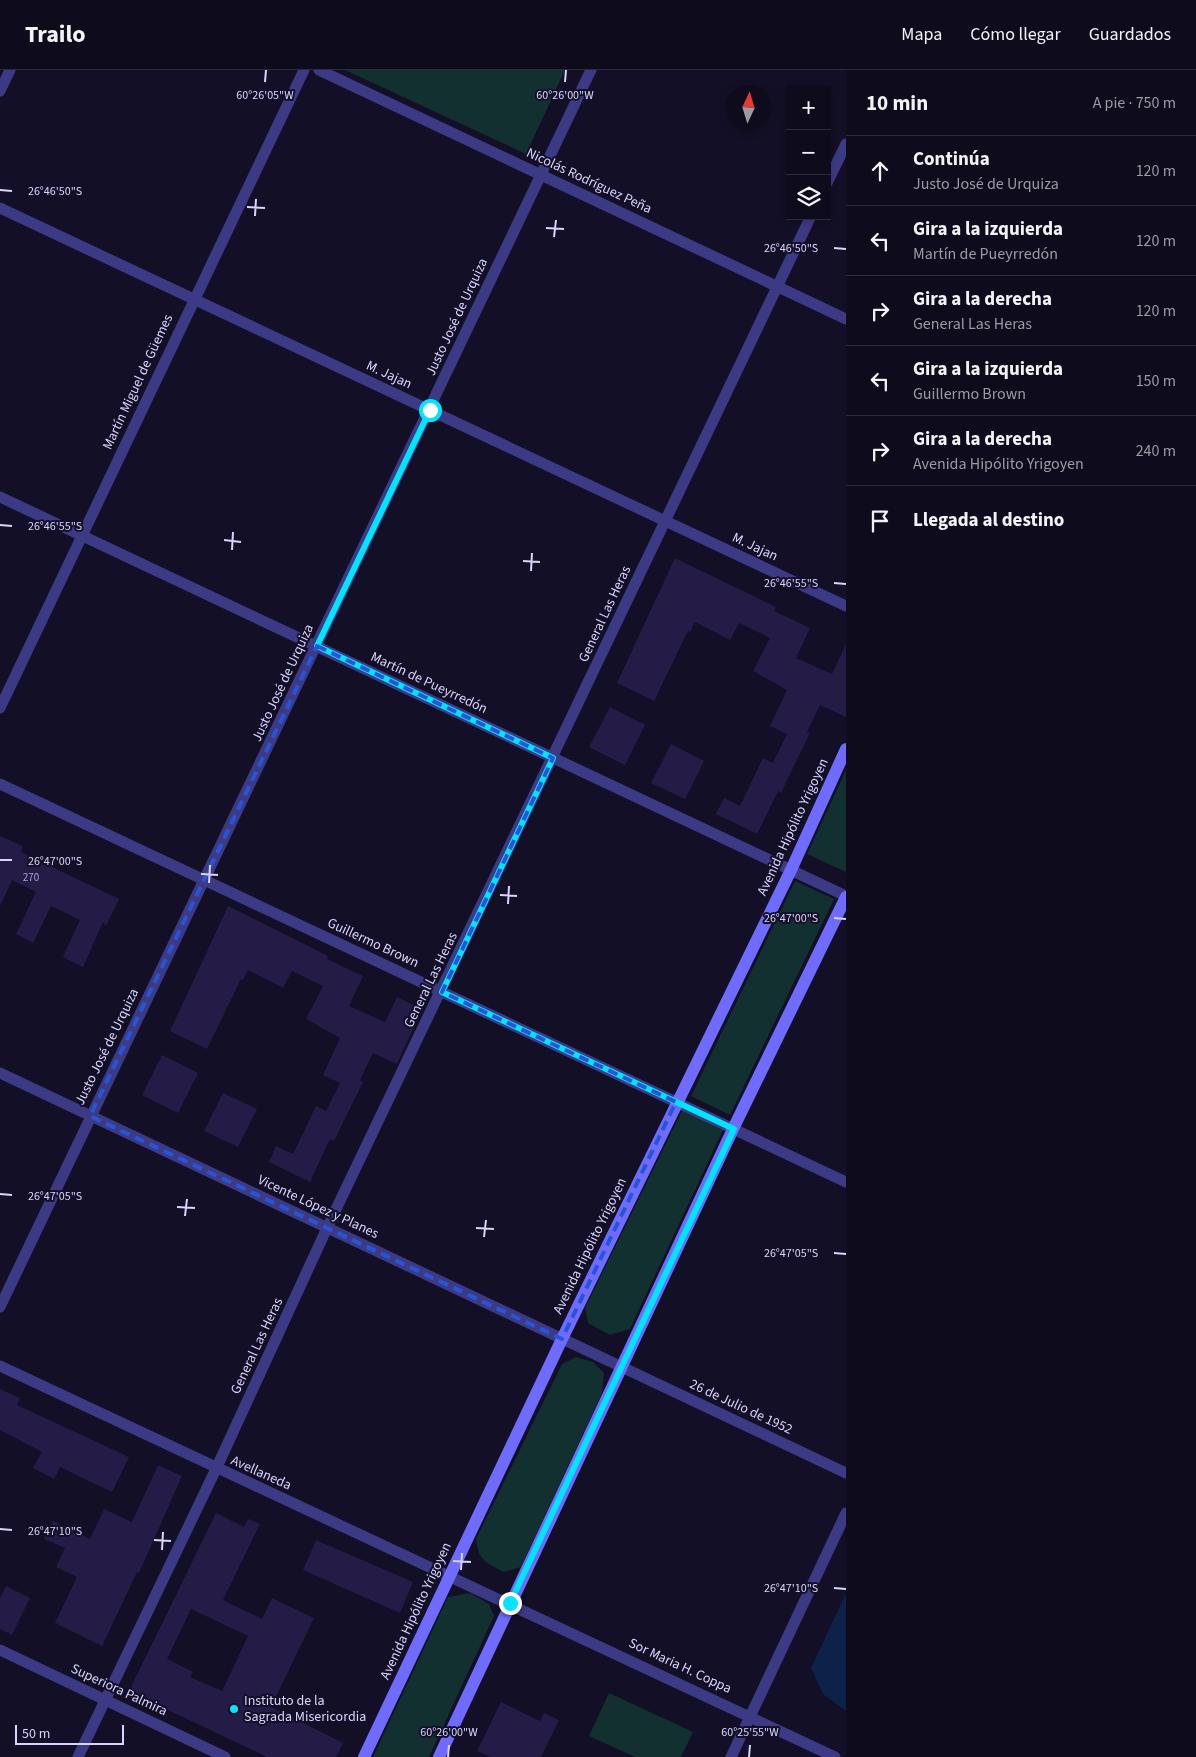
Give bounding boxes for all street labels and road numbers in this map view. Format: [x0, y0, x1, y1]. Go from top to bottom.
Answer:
street label: Nicolás Rodríguez Peña [523, 143, 655, 219]
street label: Justo José de Urquiza [421, 255, 493, 379]
street label: Martín Miguel de Güemes [98, 311, 178, 453]
street label: M. Jajan [363, 356, 415, 394]
street label: M. Jajan [729, 528, 781, 566]
street label: General Las Heras [574, 562, 636, 665]
street label: Justo José de Urquiza [247, 621, 319, 745]
street label: Martín de Pueyrredón [367, 647, 491, 719]
street label: Avenida Hipólito Yrigoyen [752, 755, 834, 899]
street label: Guillermo Brown [324, 913, 422, 973]
street label: General Las Heras [399, 929, 463, 1031]
street label: Justo José de Urquiza [70, 985, 144, 1109]
street label: Vicente López y Planes [254, 1170, 382, 1244]
street label: Avenida Hipólito Yrigoyen [548, 1174, 632, 1318]
street label: General Las Heras [226, 1294, 288, 1397]
street label: 26 de Julio de 1952 [686, 1374, 796, 1440]
street label: Avellaneda [227, 1451, 295, 1495]
street label: Avenida Hipólito Yrigoyen [375, 1539, 457, 1683]
street label: Sor Maria H. Coppa [625, 1633, 735, 1699]
street label: Superiora Palmira [67, 1659, 171, 1721]

